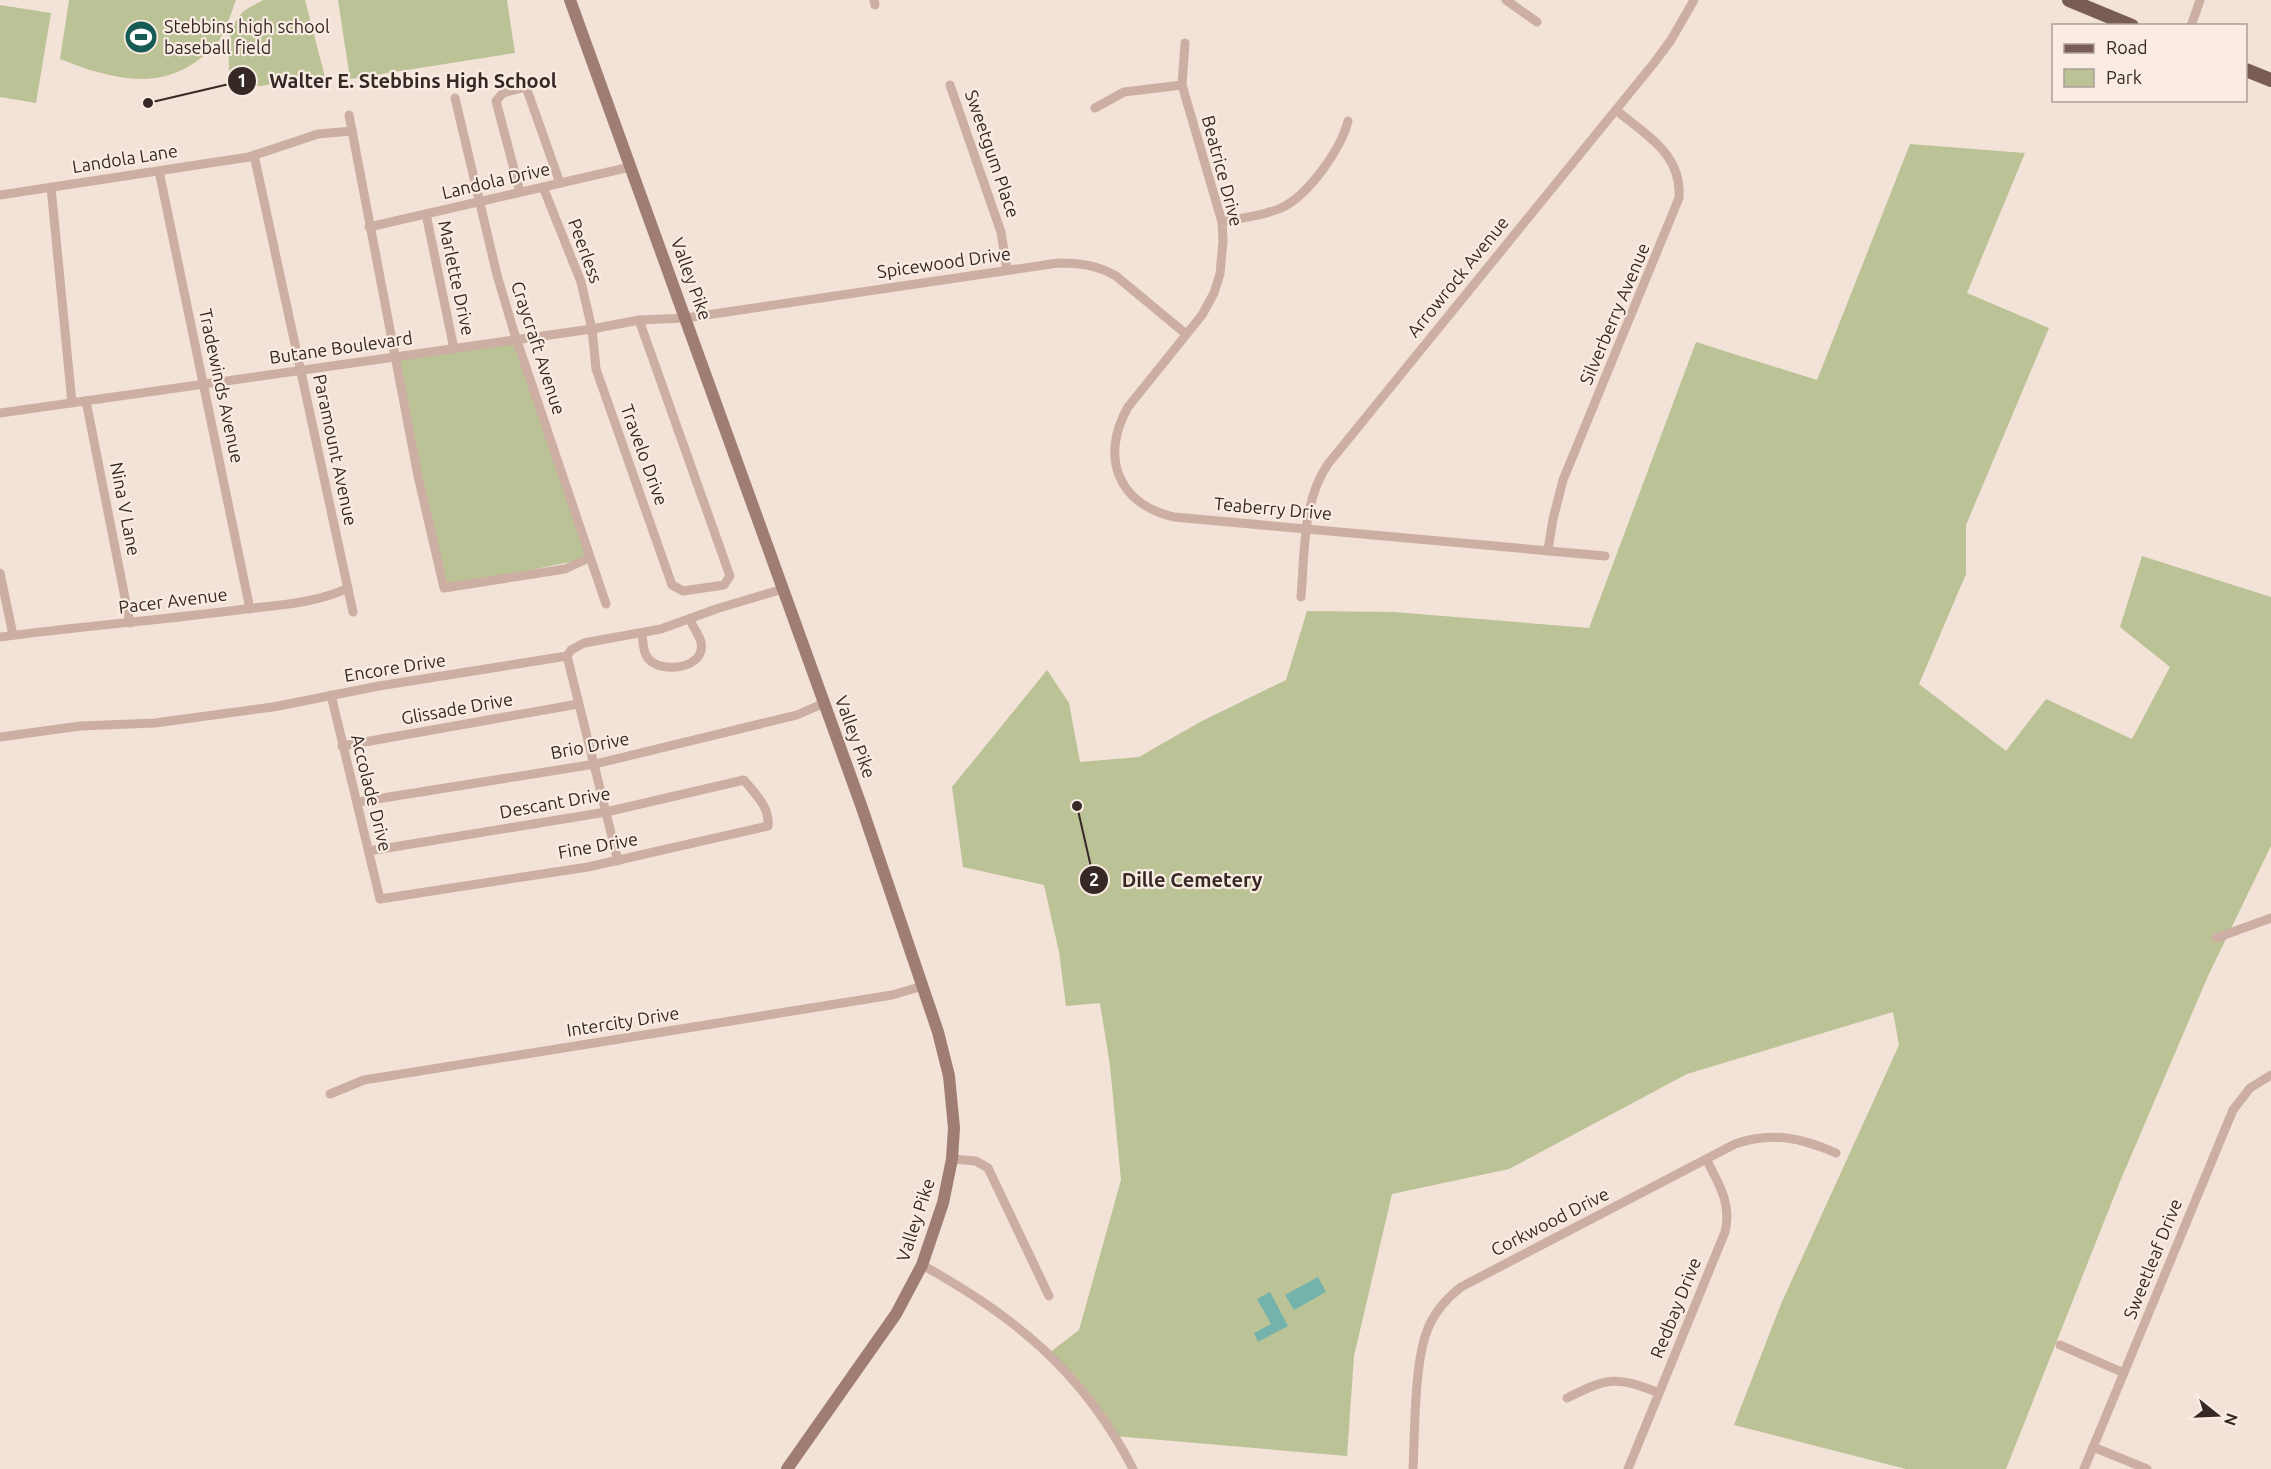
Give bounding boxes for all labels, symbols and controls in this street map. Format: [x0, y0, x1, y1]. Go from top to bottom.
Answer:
place label: Stebbins high school baseball field [164, 16, 330, 57]
sports icon: Stebbins high school baseball field [123, 19, 159, 55]
legend [2052, 24, 2247, 102]
text: Road [2106, 37, 2148, 57]
callout: Walter E. Stebbins High School [227, 62, 569, 100]
text: Park [2106, 67, 2142, 87]
text: Walter E. Stebbins High School [269, 69, 557, 92]
text: 1 [237, 70, 247, 90]
street label: Sweetgum Place [962, 87, 1024, 220]
street label: Beatrice Drive [1199, 113, 1247, 228]
street label: Landola Lane [71, 140, 179, 176]
street label: Landola Drive [440, 158, 552, 202]
street label: Arrowrock Avenue [1402, 212, 1512, 341]
street label: Peerless [565, 216, 607, 286]
street label: Marlette Drive [435, 218, 479, 337]
street label: Valley Pike [668, 235, 716, 323]
street label: Silverberry Avenue [1575, 240, 1653, 387]
street label: Spicewood Drive [876, 243, 1012, 281]
street label: Craycraft Avenue [508, 279, 570, 417]
street label: Tradewinds Avenue [196, 307, 248, 465]
street label: Butane Boulevard [268, 327, 414, 367]
street label: Paramount Avenue [310, 372, 362, 527]
street label: Travelo Drive [617, 401, 672, 508]
street label: Nina V Lane [107, 460, 145, 557]
street label: Teaberry Drive [1213, 493, 1333, 523]
street label: Pacer Avenue [117, 583, 229, 617]
street label: Encore Drive [343, 649, 447, 685]
street label: Glissade Drive [399, 688, 514, 728]
street label: Valley Pike [832, 693, 880, 781]
street label: Brio Drive [549, 728, 631, 762]
street label: Accolade Drive [348, 732, 396, 853]
street label: Descant Drive [498, 782, 612, 822]
street label: Fine Drive [556, 828, 639, 862]
callout: Dille Cemetery [1079, 861, 1274, 899]
text: Dille Cemetery [1122, 868, 1263, 891]
text: 2 [1089, 869, 1099, 889]
street label: Intercity Drive [565, 1002, 681, 1040]
street label: Valley Pike [892, 1176, 938, 1264]
street label: Corkwood Drive [1487, 1183, 1612, 1259]
street label: Sweetleaf Drive [2119, 1196, 2185, 1322]
street label: Redbay Drive [1646, 1254, 1704, 1361]
north arrow [2187, 1385, 2247, 1445]
text: N [2221, 1411, 2242, 1428]

